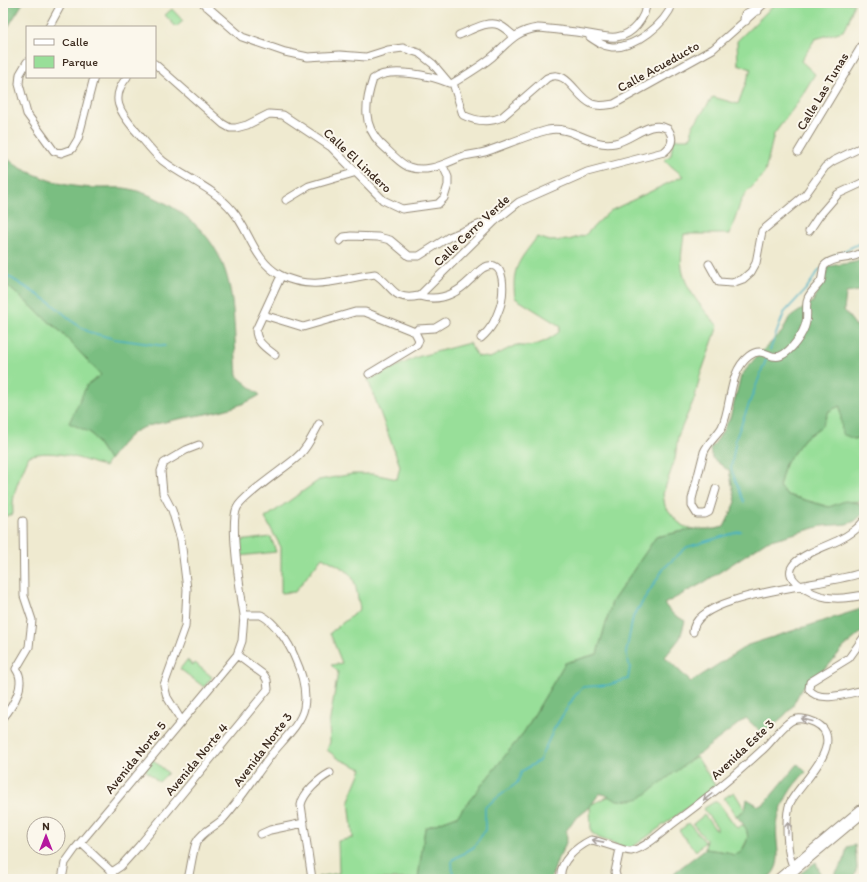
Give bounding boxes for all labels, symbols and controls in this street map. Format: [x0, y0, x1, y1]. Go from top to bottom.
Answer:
legend [26, 26, 156, 78]
text: Calle [62, 35, 89, 49]
street label: Calle Acueducto [615, 38, 702, 95]
street label: Calle Las Tunas [793, 50, 852, 133]
text: Parque [62, 55, 98, 69]
street label: Calle El Lindero [321, 125, 395, 196]
street label: Calle Cerro Verde [430, 191, 512, 269]
street label: Avenida Norte 3 [230, 709, 295, 789]
street label: Avenida Este 3 [707, 716, 777, 783]
one-way arrow [801, 716, 814, 724]
street label: Avenida Norte 5 [102, 718, 169, 797]
street label: Avenida Norte 4 [162, 720, 231, 799]
one-way arrow [703, 792, 713, 801]
north arrow [26, 816, 66, 856]
text: N [42, 820, 50, 833]
one-way arrow [784, 822, 792, 835]
one-way arrow [592, 837, 605, 845]

